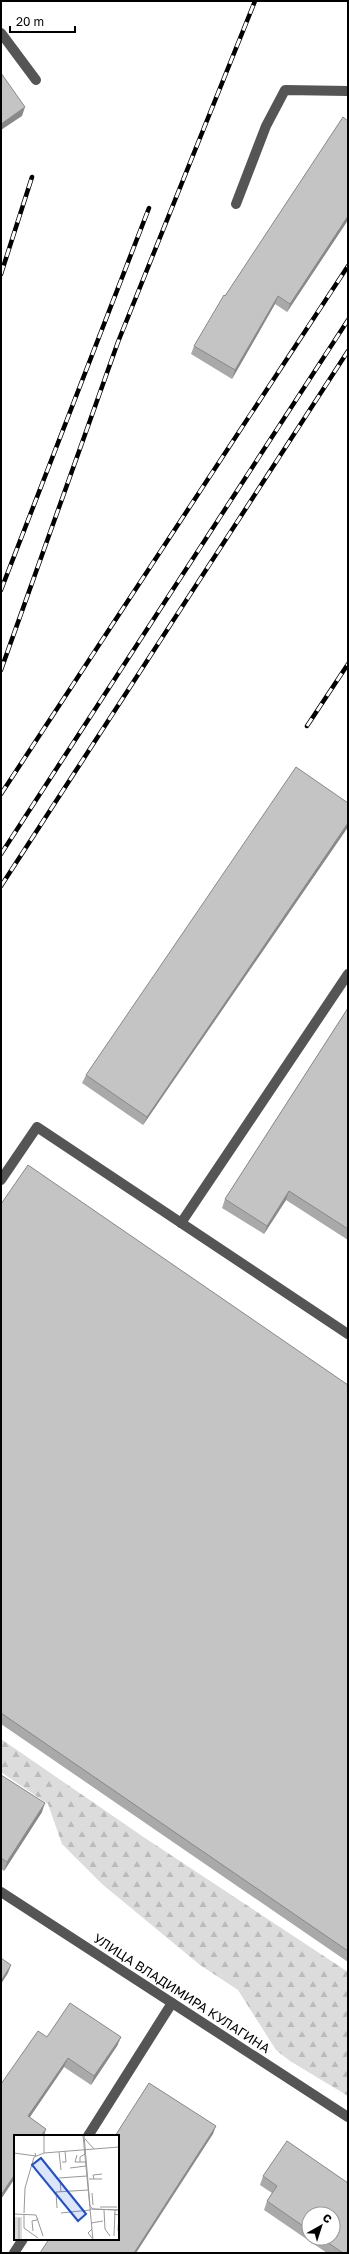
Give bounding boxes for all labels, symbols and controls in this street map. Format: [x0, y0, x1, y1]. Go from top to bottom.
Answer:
scale bar [10, 8, 75, 34]
text: 20 m [16, 14, 44, 29]
street label: УЛИЦА ВЛАДИМИРА КУЛАГИНА [91, 1930, 274, 2056]
inset map [14, 2135, 119, 2240]
north arrow [301, 2206, 341, 2246]
text: С [320, 2210, 335, 2225]

